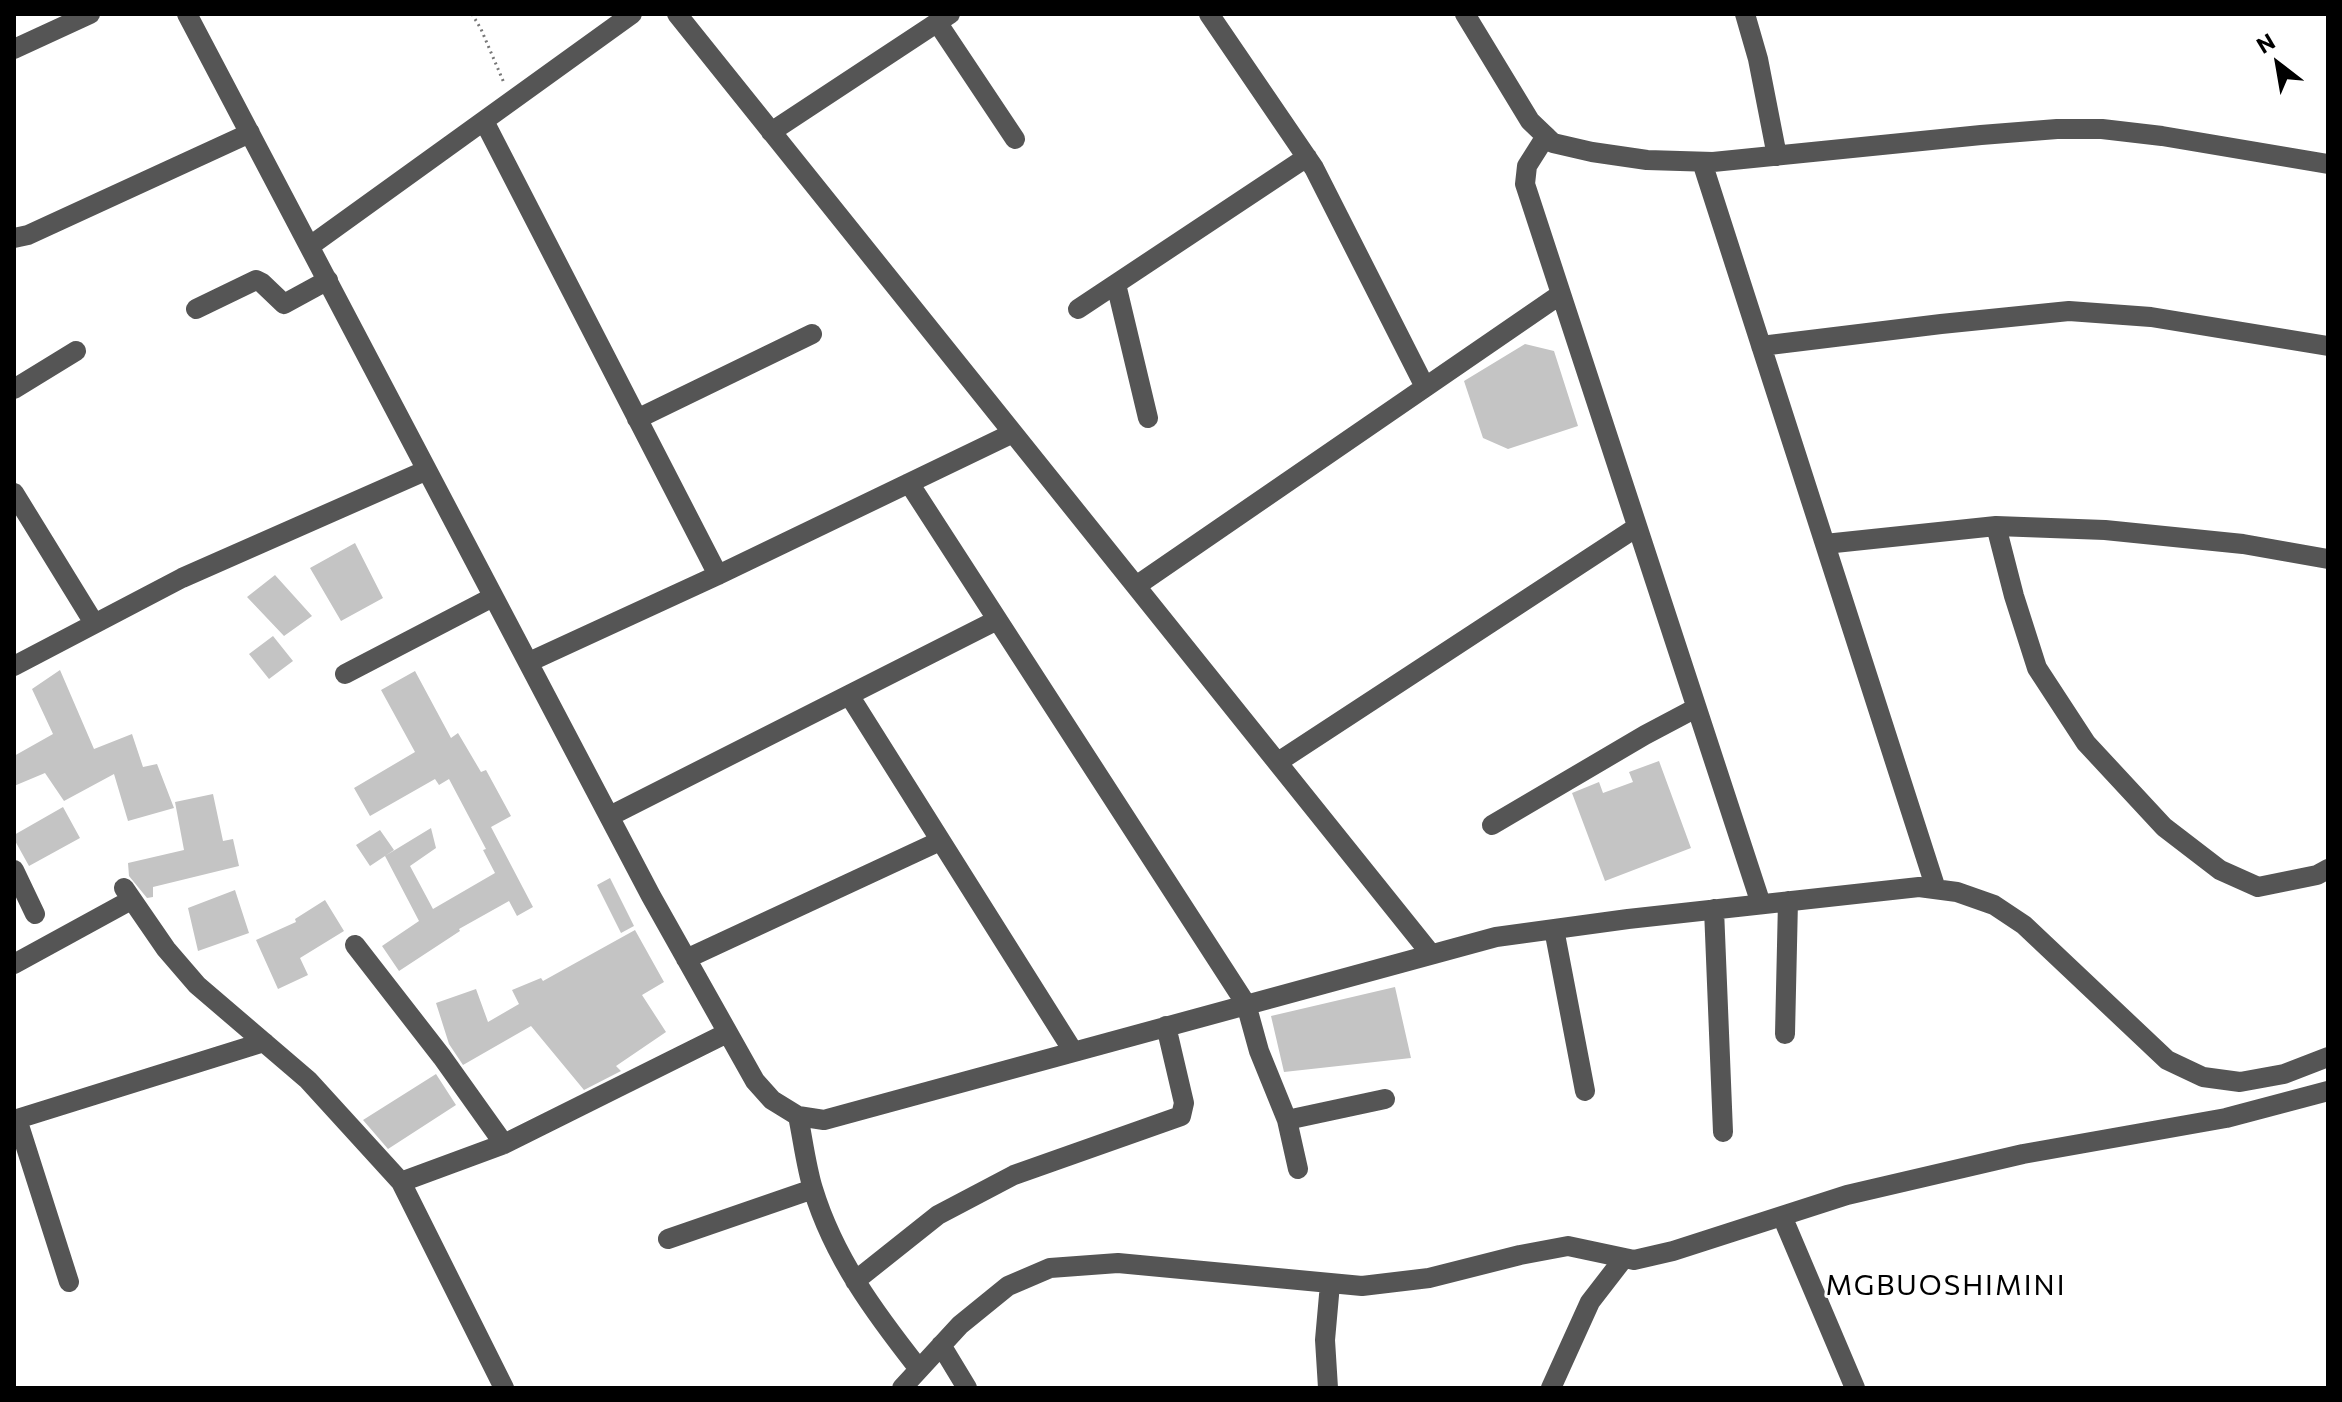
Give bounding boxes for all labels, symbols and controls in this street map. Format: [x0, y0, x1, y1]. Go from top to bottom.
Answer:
north arrow [2238, 24, 2318, 104]
text: N [2251, 27, 2279, 59]
district label: MGBUOSHIMINI [1825, 1269, 2067, 1303]

